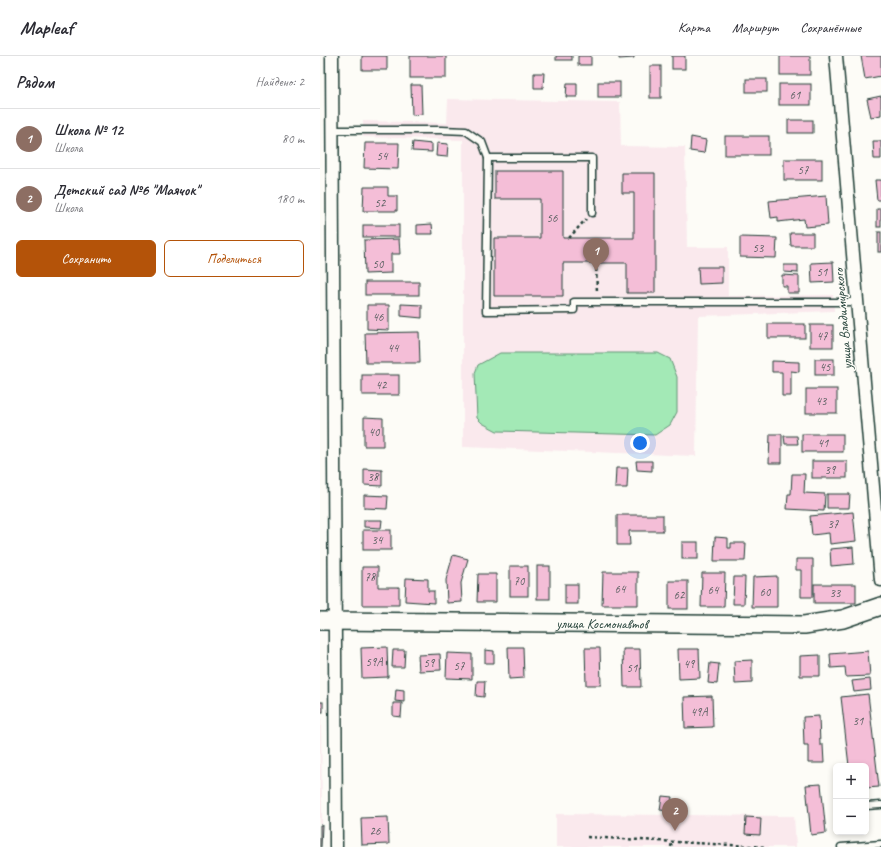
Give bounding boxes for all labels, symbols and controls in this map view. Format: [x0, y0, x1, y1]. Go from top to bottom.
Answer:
text: Mapleaf [20, 16, 73, 40]
text: Карта [678, 19, 710, 36]
text: Маршрут [732, 19, 778, 36]
text: Сохранённые [800, 19, 861, 36]
text: Рядом [16, 72, 54, 93]
text: Найдено: 2 [256, 74, 304, 90]
house number: 61 [790, 87, 801, 103]
text: Школа № 12 [54, 121, 123, 140]
text: 1 [26, 131, 32, 147]
text: 80 m [282, 131, 304, 147]
text: Школа [54, 140, 83, 156]
house number: 54 [377, 148, 389, 164]
house number: 57 [798, 162, 809, 178]
text: Детский сад №6 "Маячок" [54, 181, 199, 200]
text: 2 [26, 191, 32, 207]
text: 180 m [276, 191, 304, 207]
house number: 52 [375, 195, 387, 211]
text: Школа [54, 200, 83, 216]
house number: 56 [547, 210, 558, 226]
pin: 1 [583, 238, 609, 271]
button: Сохранить [16, 240, 156, 277]
button: Поделиться [164, 240, 304, 277]
house number: 53 [753, 240, 765, 256]
house number: 50 [373, 256, 385, 272]
house number: 51 [817, 264, 828, 280]
street label: улица Владимирского [830, 266, 856, 371]
house number: 46 [373, 309, 384, 325]
house number: 47 [817, 328, 828, 344]
house number: 44 [388, 340, 400, 356]
house number: 45 [820, 359, 831, 375]
house number: 42 [376, 377, 388, 393]
house number: 43 [816, 393, 828, 409]
house number: 40 [369, 424, 381, 440]
your location [630, 433, 650, 453]
house number: 41 [818, 435, 829, 451]
house number: 39 [825, 462, 837, 478]
house number: 38 [368, 469, 380, 485]
house number: 37 [828, 516, 839, 532]
house number: 34 [372, 532, 384, 548]
house number: 78 [365, 569, 377, 585]
house number: 70 [514, 573, 526, 589]
house number: 64 [615, 581, 627, 597]
house number: 64 [708, 582, 720, 598]
house number: 60 [760, 584, 772, 600]
house number: 33 [830, 585, 842, 601]
house number: 62 [674, 587, 686, 603]
street label: улица Космонавтов [555, 614, 651, 632]
house number: 59А [366, 654, 383, 670]
house number: 59 [424, 655, 436, 671]
house number: 49 [684, 656, 696, 672]
house number: 57 [454, 658, 465, 674]
house number: 51 [627, 660, 638, 676]
house number: 49А [691, 704, 708, 720]
house number: 31 [853, 713, 864, 729]
map controls [833, 763, 869, 835]
button: + [833, 763, 869, 799]
pin: 2 [662, 798, 688, 831]
button: − [833, 799, 869, 835]
house number: 26 [370, 823, 381, 839]

